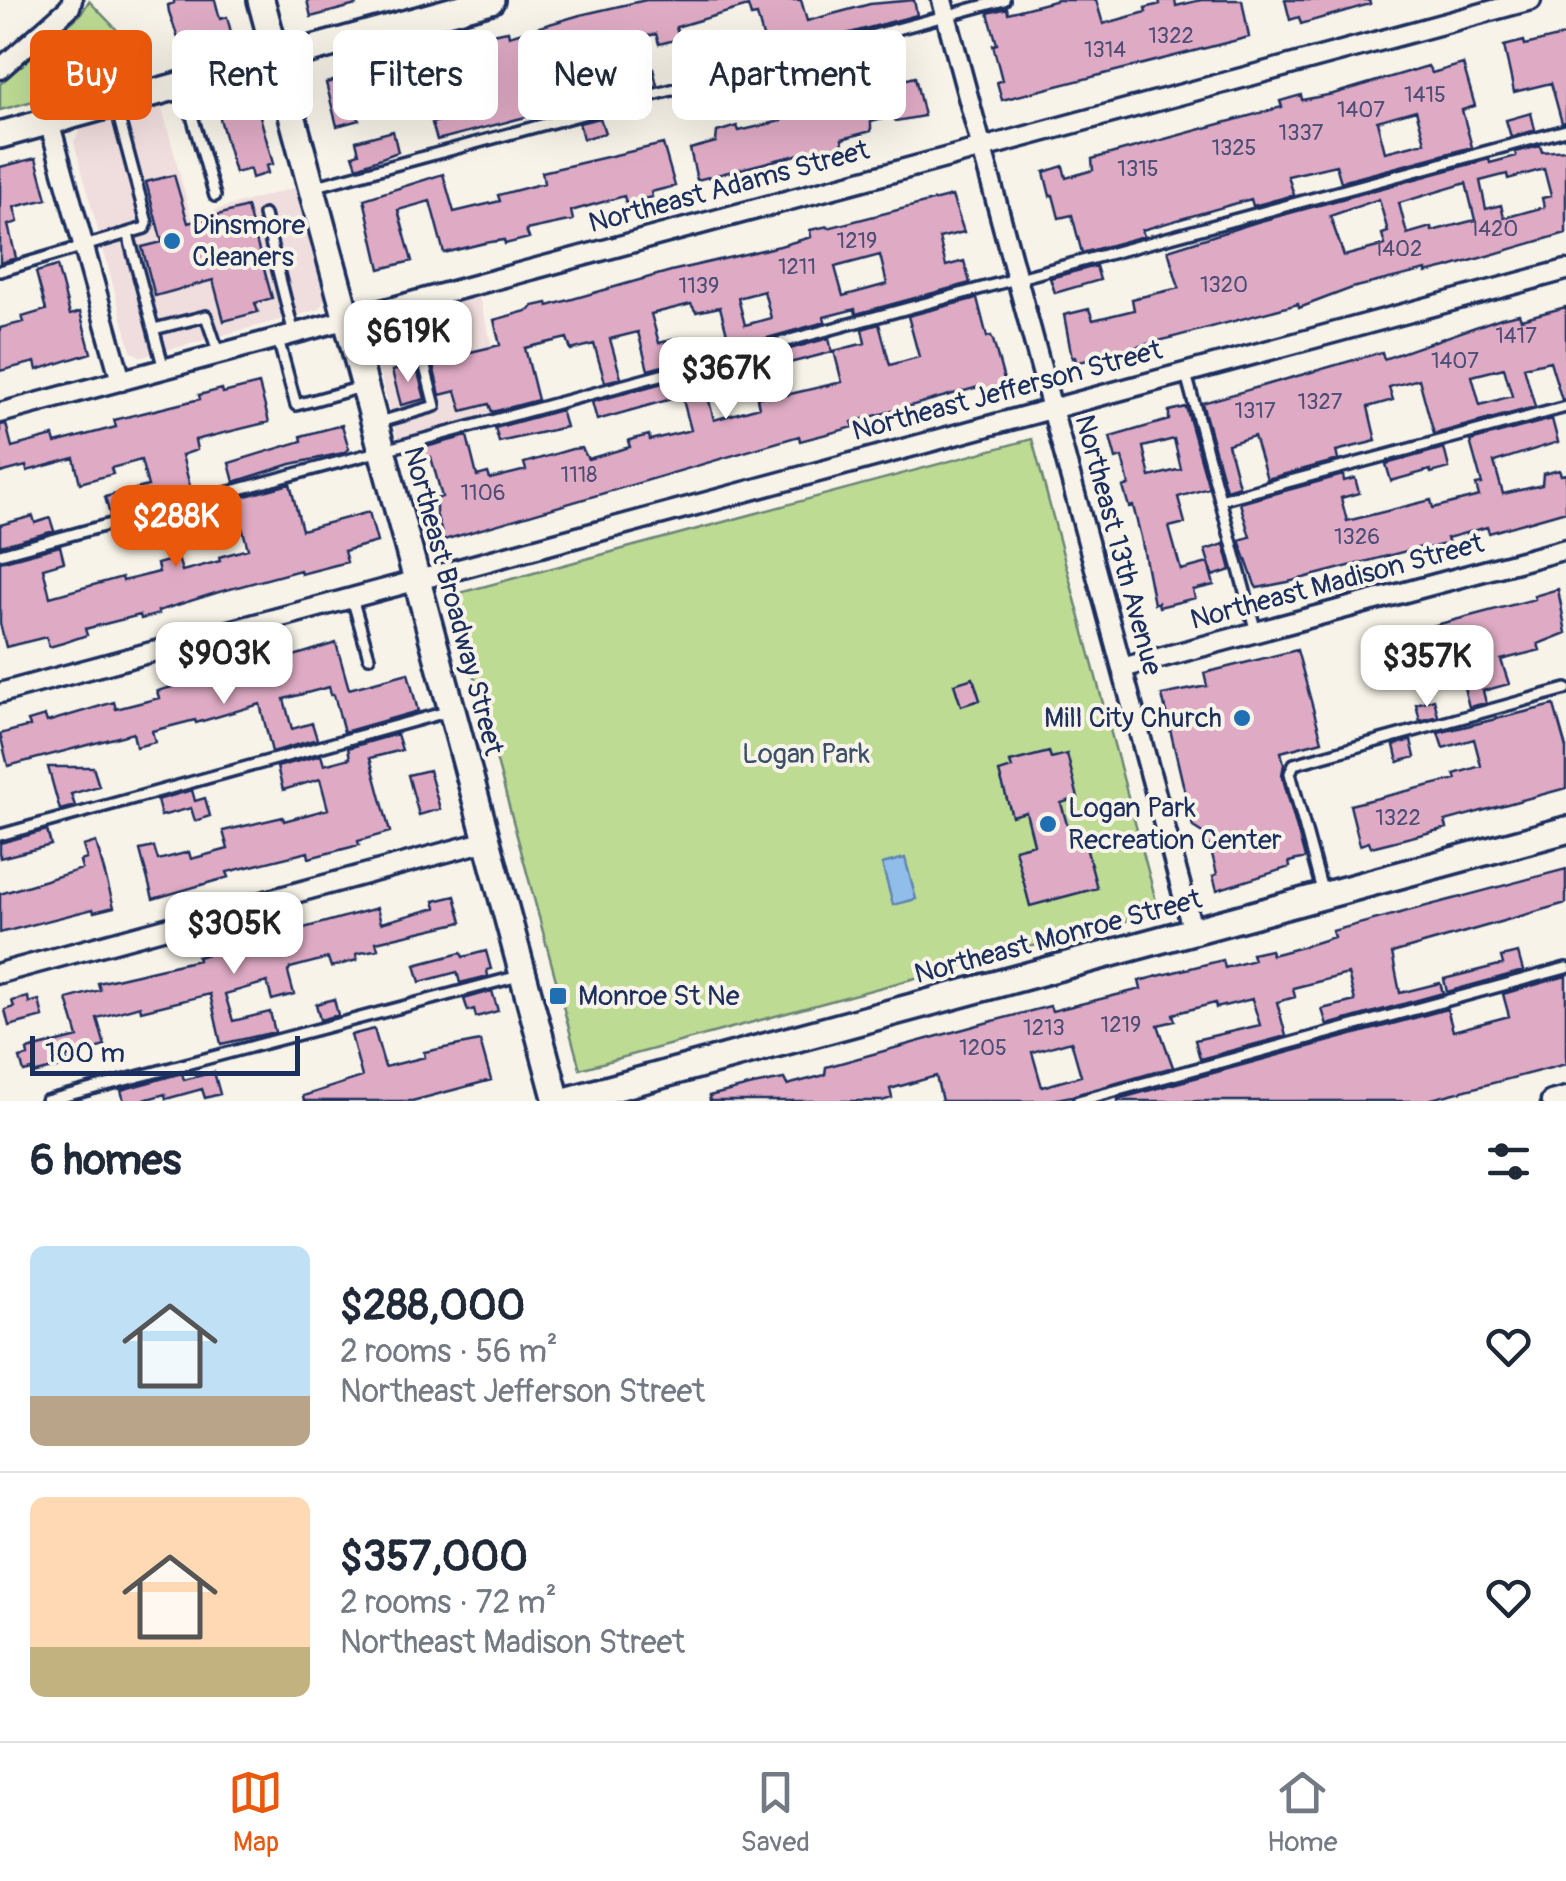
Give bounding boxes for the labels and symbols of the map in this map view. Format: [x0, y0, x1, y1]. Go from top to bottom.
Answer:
house number: 1322 [1148, 22, 1194, 50]
house number: 1314 [1084, 36, 1126, 64]
house number: 1415 [1404, 81, 1446, 109]
house number: 1407 [1337, 96, 1385, 124]
house number: 1337 [1279, 119, 1324, 147]
street label: Northeast Adams Street [585, 133, 874, 241]
house number: 1325 [1211, 134, 1257, 162]
house number: 1315 [1117, 155, 1159, 183]
place label: Dinsmore Cleaners [192, 208, 305, 275]
house number: 1420 [1470, 215, 1518, 243]
house number: 1219 [837, 227, 877, 255]
marker: Dinsmore Cleaners [161, 230, 183, 252]
house number: 1402 [1374, 235, 1422, 263]
house number: 1211 [778, 253, 816, 281]
house number: 1320 [1200, 271, 1248, 299]
house number: 1139 [679, 272, 719, 300]
pin: $619K [338, 300, 478, 385]
house number: 1417 [1495, 322, 1537, 350]
street label: Northeast Jefferson Street [848, 333, 1167, 449]
pin: $367K [656, 337, 796, 422]
house number: 1407 [1431, 347, 1479, 375]
house number: 1327 [1298, 388, 1343, 416]
house number: 1317 [1234, 397, 1276, 425]
street label: Northeast 13th Avenue [1066, 411, 1170, 679]
street label: Northeast Broadway Street [395, 443, 511, 760]
house number: 1118 [561, 461, 597, 489]
house number: 1106 [460, 479, 506, 507]
pin: $288K [106, 485, 246, 570]
house number: 1326 [1334, 523, 1380, 551]
street label: Northeast Madison Street [1187, 526, 1488, 638]
pin: $903K [154, 622, 294, 707]
pin: $357K [1357, 625, 1497, 710]
place label: Mill City Church [1044, 701, 1222, 736]
marker: Mill City Church [1231, 707, 1253, 729]
park label: Logan Park [742, 737, 870, 772]
place label: Logan Park Recreation Center [1068, 791, 1282, 858]
house number: 1322 [1375, 804, 1421, 832]
marker: Logan Park Recreation Center [1037, 813, 1059, 835]
street label: Northeast Monroe Street [910, 882, 1206, 992]
pin: $305K [164, 892, 304, 977]
place label: Monroe St Ne [578, 979, 740, 1014]
marker: Monroe St Ne [547, 985, 569, 1007]
house number: 1219 [1101, 1011, 1141, 1039]
house number: 1213 [1023, 1014, 1065, 1042]
scale bar [30, 1031, 300, 1076]
house number: 1205 [959, 1034, 1007, 1062]

